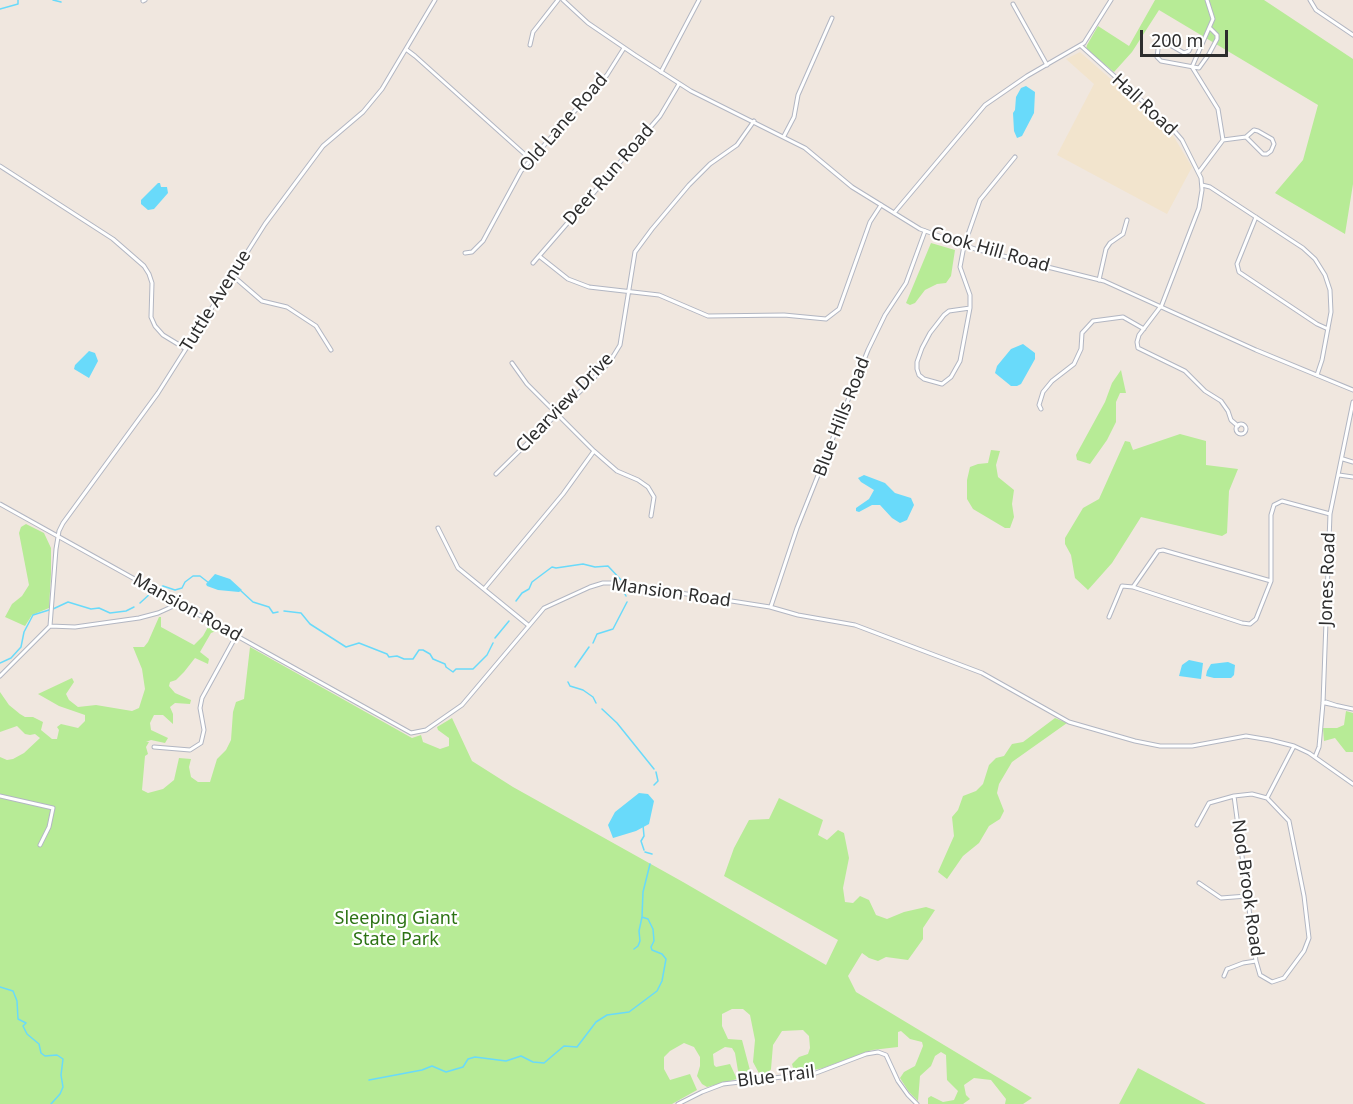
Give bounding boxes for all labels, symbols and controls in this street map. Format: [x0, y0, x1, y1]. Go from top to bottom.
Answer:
scale bar [1143, 18, 1232, 56]
text: 200 m [1151, 28, 1203, 52]
street label: Old Lane Road [515, 69, 613, 177]
street label: Hall Road [1107, 70, 1181, 140]
street label: Deer Run Road [559, 120, 659, 230]
street label: Cook Hill Road [928, 223, 1052, 277]
street label: Tuttle Avenue [176, 246, 256, 356]
street label: Clearview Drive [512, 349, 618, 457]
street label: Blue Hills Road [809, 354, 875, 480]
street label: Jones Road [1316, 532, 1340, 626]
street label: Mansion Road [129, 569, 245, 647]
street label: Mansion Road [610, 574, 732, 612]
street label: Nod Brook Road [1227, 818, 1267, 958]
park label: Sleeping Giant State Park [335, 908, 457, 950]
street label: Blue Trail [736, 1062, 816, 1092]

